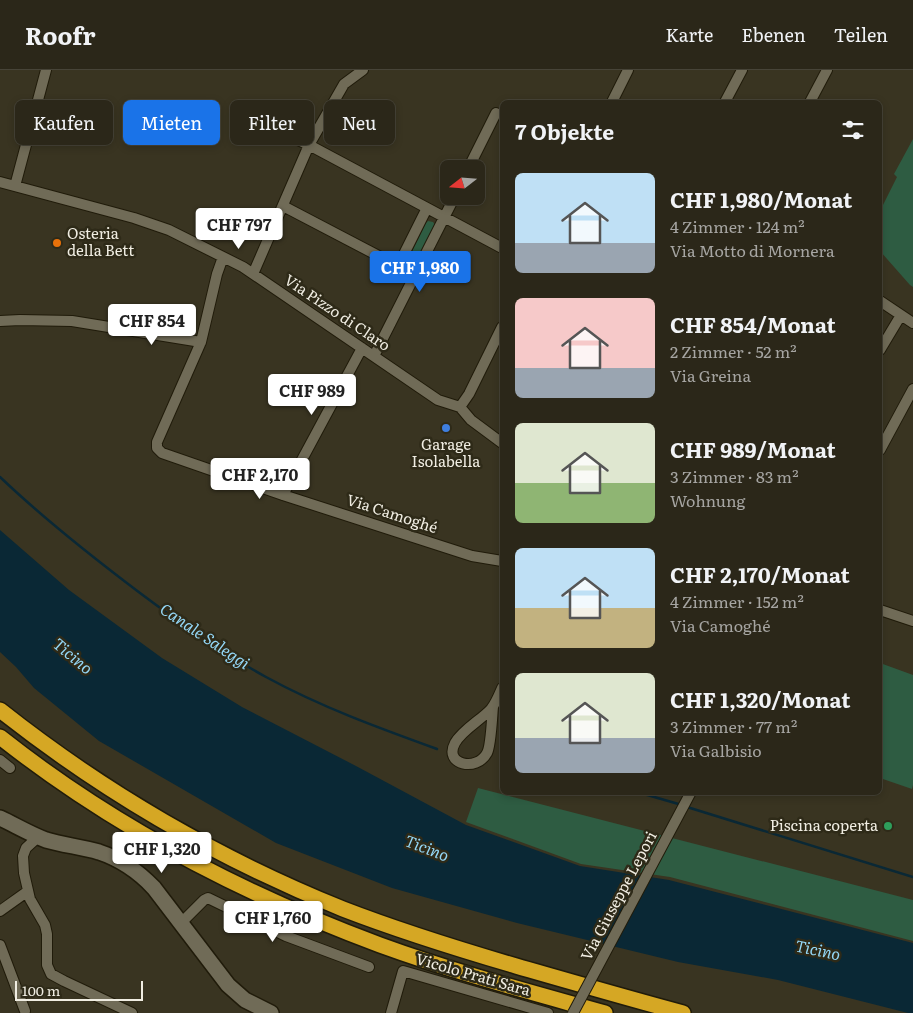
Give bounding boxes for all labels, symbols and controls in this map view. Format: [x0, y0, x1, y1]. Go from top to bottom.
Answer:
text: Roofr [25, 17, 96, 52]
text: Karte [666, 21, 713, 48]
text: Ebenen [741, 21, 806, 48]
text: Teilen [834, 21, 888, 48]
chip: Kaufen [15, 100, 113, 145]
chip: Mieten [123, 100, 220, 145]
chip: Filter [230, 100, 314, 145]
chip: Neu [324, 100, 395, 145]
text: 7 Objekte [515, 115, 614, 146]
icon: filters [839, 116, 867, 144]
north arrow [440, 160, 485, 205]
map controls [440, 160, 485, 205]
text: CHF 1,980/Monat [670, 183, 852, 214]
icon: home [555, 193, 615, 253]
pin: CHF 797 [193, 208, 285, 250]
text: CHF 797 [207, 212, 271, 236]
text: 4 Zimmer · 124 m² [670, 214, 805, 238]
place label: Osteria della Bett [67, 221, 134, 261]
marker: Osteria della Bett [51, 237, 63, 249]
text: Via Motto di Mornera [670, 238, 835, 262]
pin: CHF 1,980 [363, 250, 477, 293]
text: CHF 1,980 [381, 255, 459, 279]
street label: Via Pizzo di Claro [280, 268, 396, 356]
pin: CHF 854 [106, 304, 198, 346]
text: CHF 854 [119, 308, 185, 332]
text: CHF 854/Monat [670, 308, 836, 339]
icon: home [555, 318, 615, 378]
text: 2 Zimmer · 52 m² [670, 339, 797, 363]
text: Via Greina [670, 363, 751, 387]
pin: CHF 989 [266, 374, 358, 416]
text: CHF 989 [279, 378, 345, 402]
marker: Garage Isolabella [440, 422, 452, 434]
place label: Garage Isolabella [412, 432, 481, 472]
text: CHF 989/Monat [670, 433, 836, 464]
icon: home [555, 443, 615, 503]
pin: CHF 2,170 [203, 458, 317, 500]
text: CHF 2,170 [222, 462, 298, 486]
text: 3 Zimmer · 83 m² [670, 464, 799, 488]
street label: Via Camoghé [344, 487, 441, 538]
text: Wohnung [670, 488, 745, 512]
text: CHF 2,170/Monat [670, 558, 850, 589]
icon: home [555, 568, 615, 628]
text: 4 Zimmer · 152 m² [670, 589, 804, 613]
water label: Canale Saleggi [156, 596, 255, 674]
text: Via Camoghé [670, 613, 771, 637]
water label: Ticino [49, 631, 99, 679]
text: CHF 1,320/Monat [670, 683, 850, 714]
icon: home [555, 693, 615, 753]
text: 3 Zimmer · 77 m² [670, 714, 797, 738]
text: Via Galbisio [670, 738, 762, 762]
place label: Piscina coperta [770, 813, 879, 836]
marker: Piscina coperta [882, 820, 894, 832]
street label: Via Giuseppe Lepori [574, 827, 662, 964]
water label: Ticino [402, 828, 453, 866]
pin: CHF 1,320 [105, 832, 219, 874]
text: CHF 1,320 [123, 836, 201, 860]
pin: CHF 1,760 [216, 900, 330, 943]
text: CHF 1,760 [235, 905, 311, 929]
water label: Ticino [793, 933, 843, 965]
street label: Vicolo Prati Sara [413, 946, 534, 1001]
scale bar [15, 978, 142, 1001]
text: 100 m [22, 980, 60, 1000]

